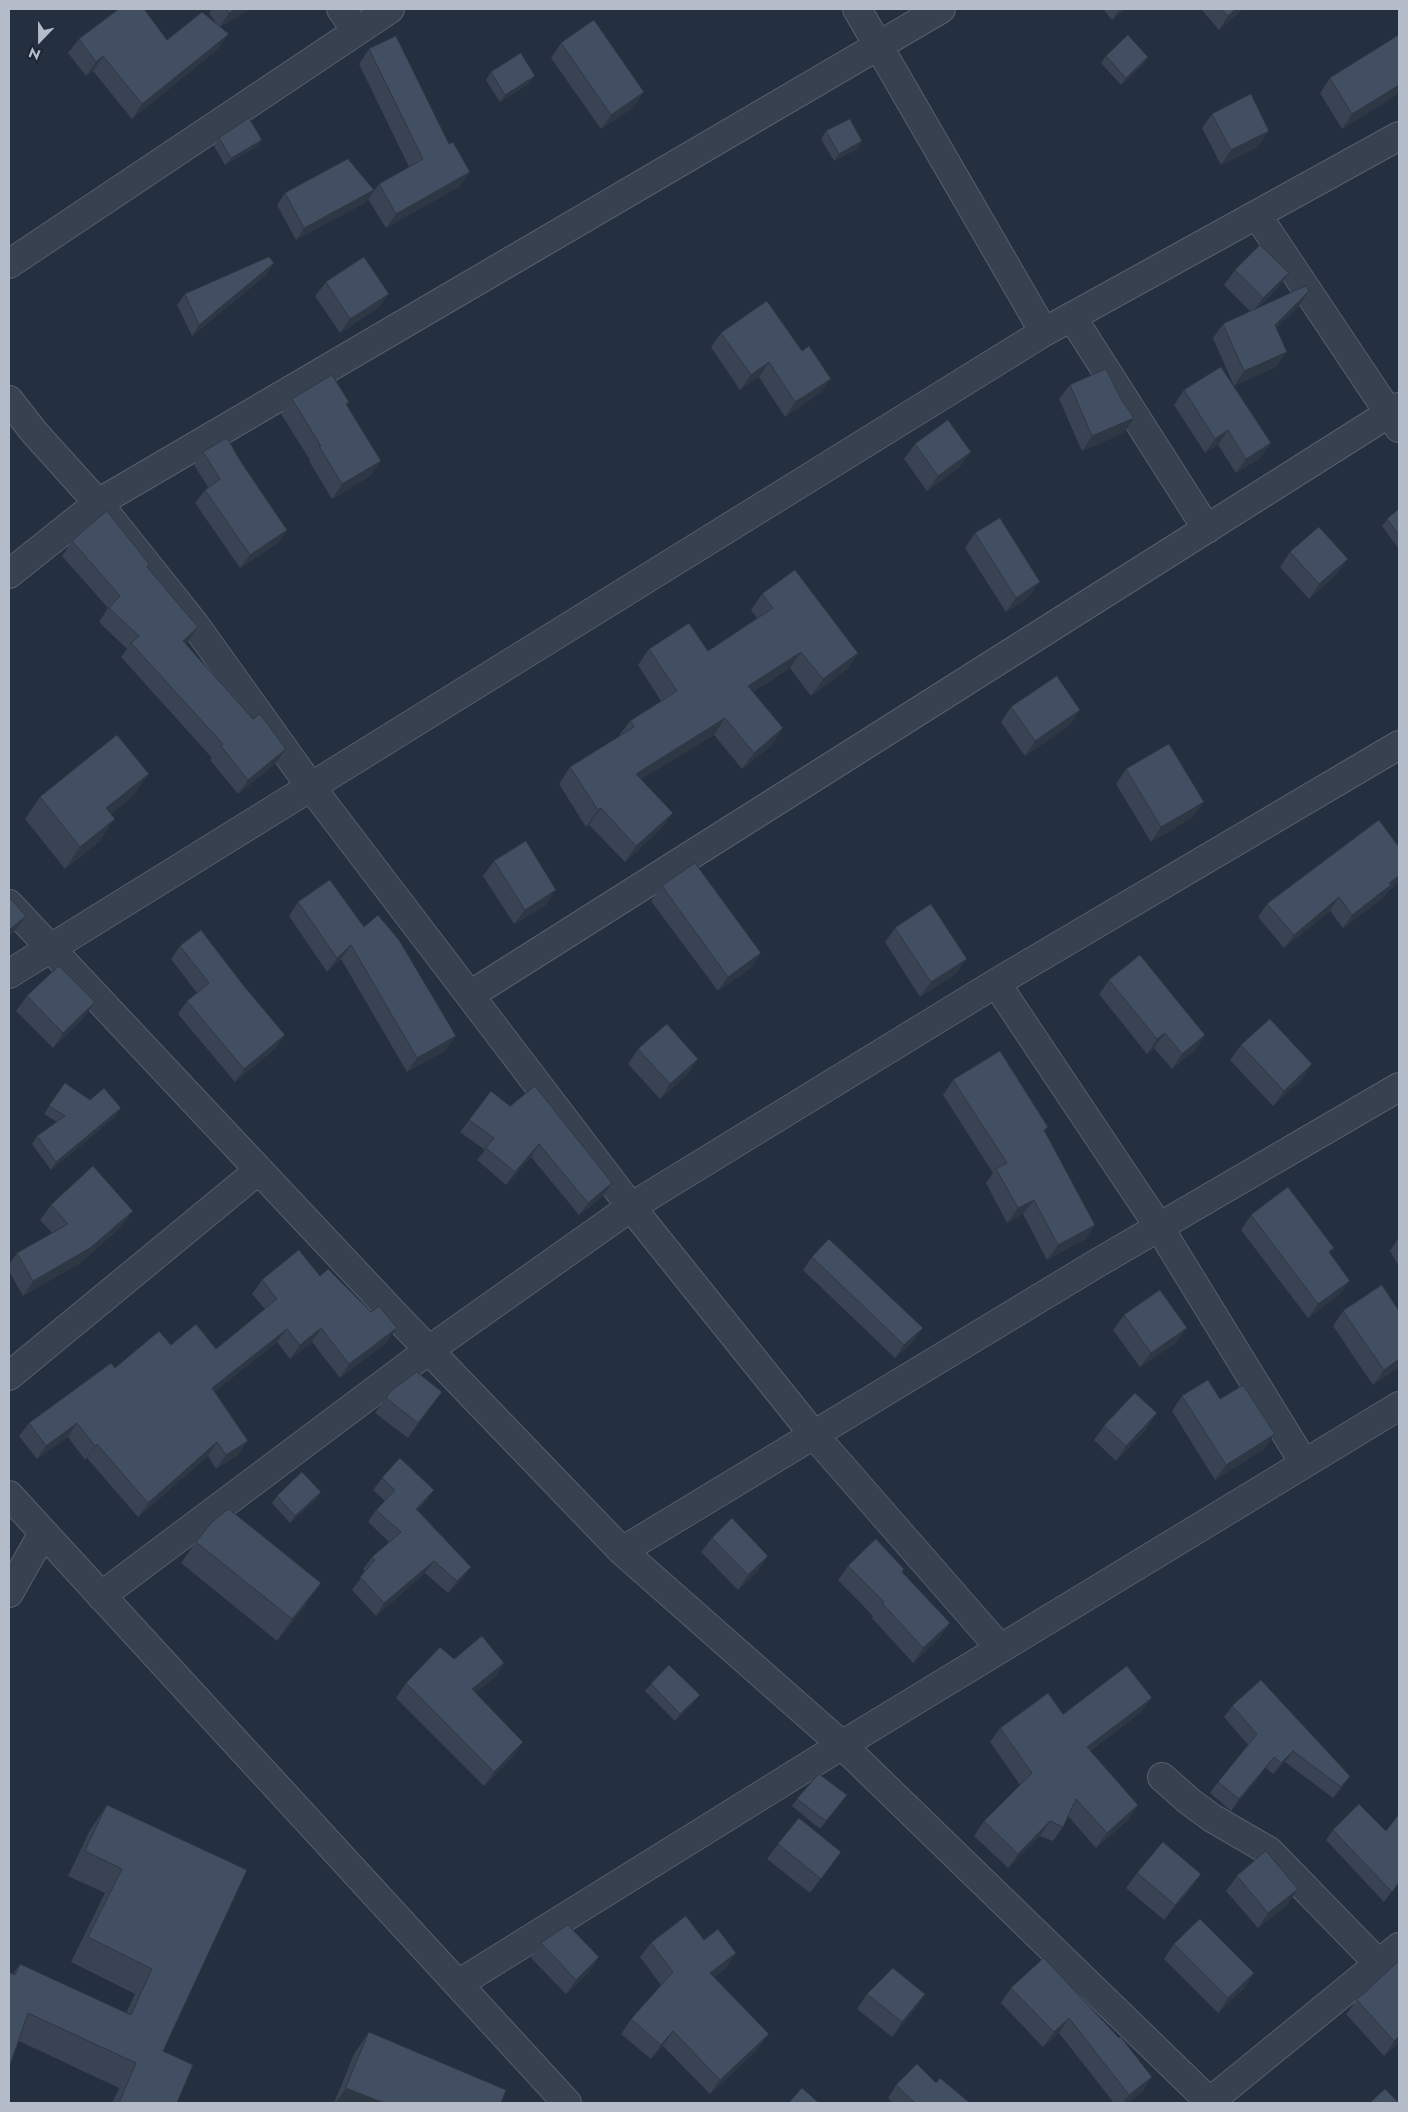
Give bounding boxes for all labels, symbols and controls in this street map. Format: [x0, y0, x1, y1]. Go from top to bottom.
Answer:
north arrow [15, 15, 65, 65]
text: N [25, 43, 43, 65]

